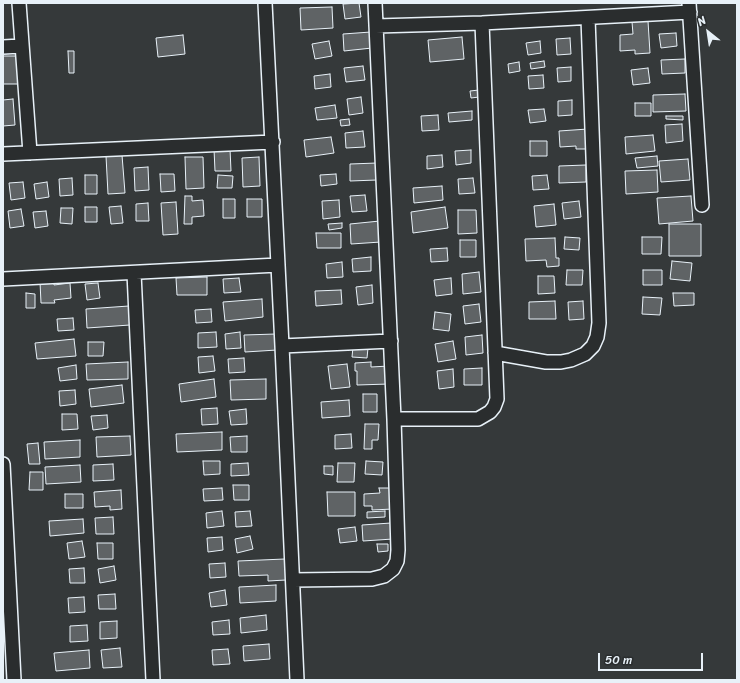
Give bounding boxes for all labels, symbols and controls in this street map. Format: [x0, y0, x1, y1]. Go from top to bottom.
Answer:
text: N [694, 11, 710, 31]
north arrow [688, 12, 728, 52]
scale bar [600, 645, 705, 671]
text: 50 m [605, 649, 632, 671]

